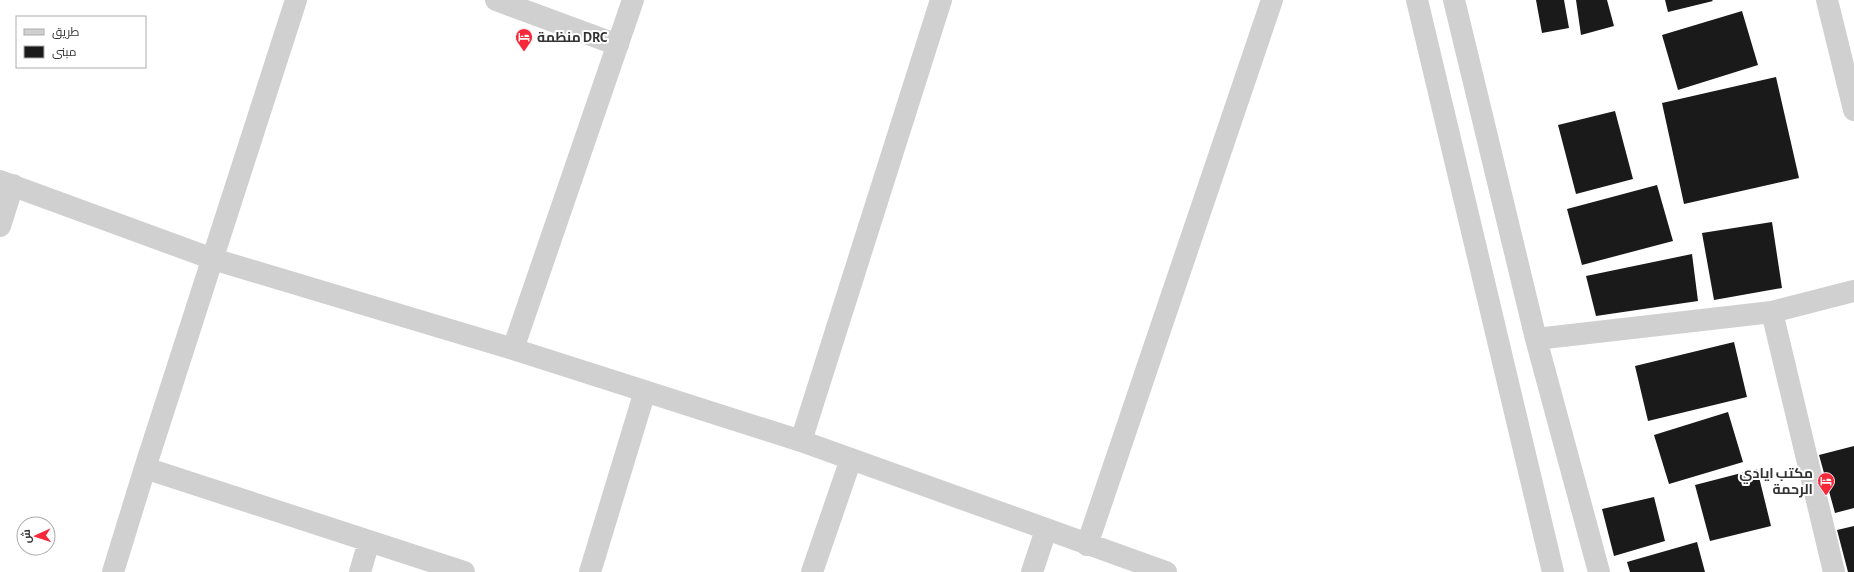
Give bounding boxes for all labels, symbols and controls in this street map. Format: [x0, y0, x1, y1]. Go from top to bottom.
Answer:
legend [16, 16, 146, 68]
text: طريق [52, 26, 80, 39]
hotel icon: منظمة DRC [514, 27, 534, 52]
place label: منظمة DRC [537, 31, 608, 45]
text: مبنى [52, 46, 77, 59]
place label: مكتب ايادي الرحمة [1739, 467, 1813, 498]
hotel icon: مكتب ايادي الرحمة [1816, 471, 1836, 496]
north arrow [16, 516, 56, 556]
text: ش [21, 529, 33, 544]

